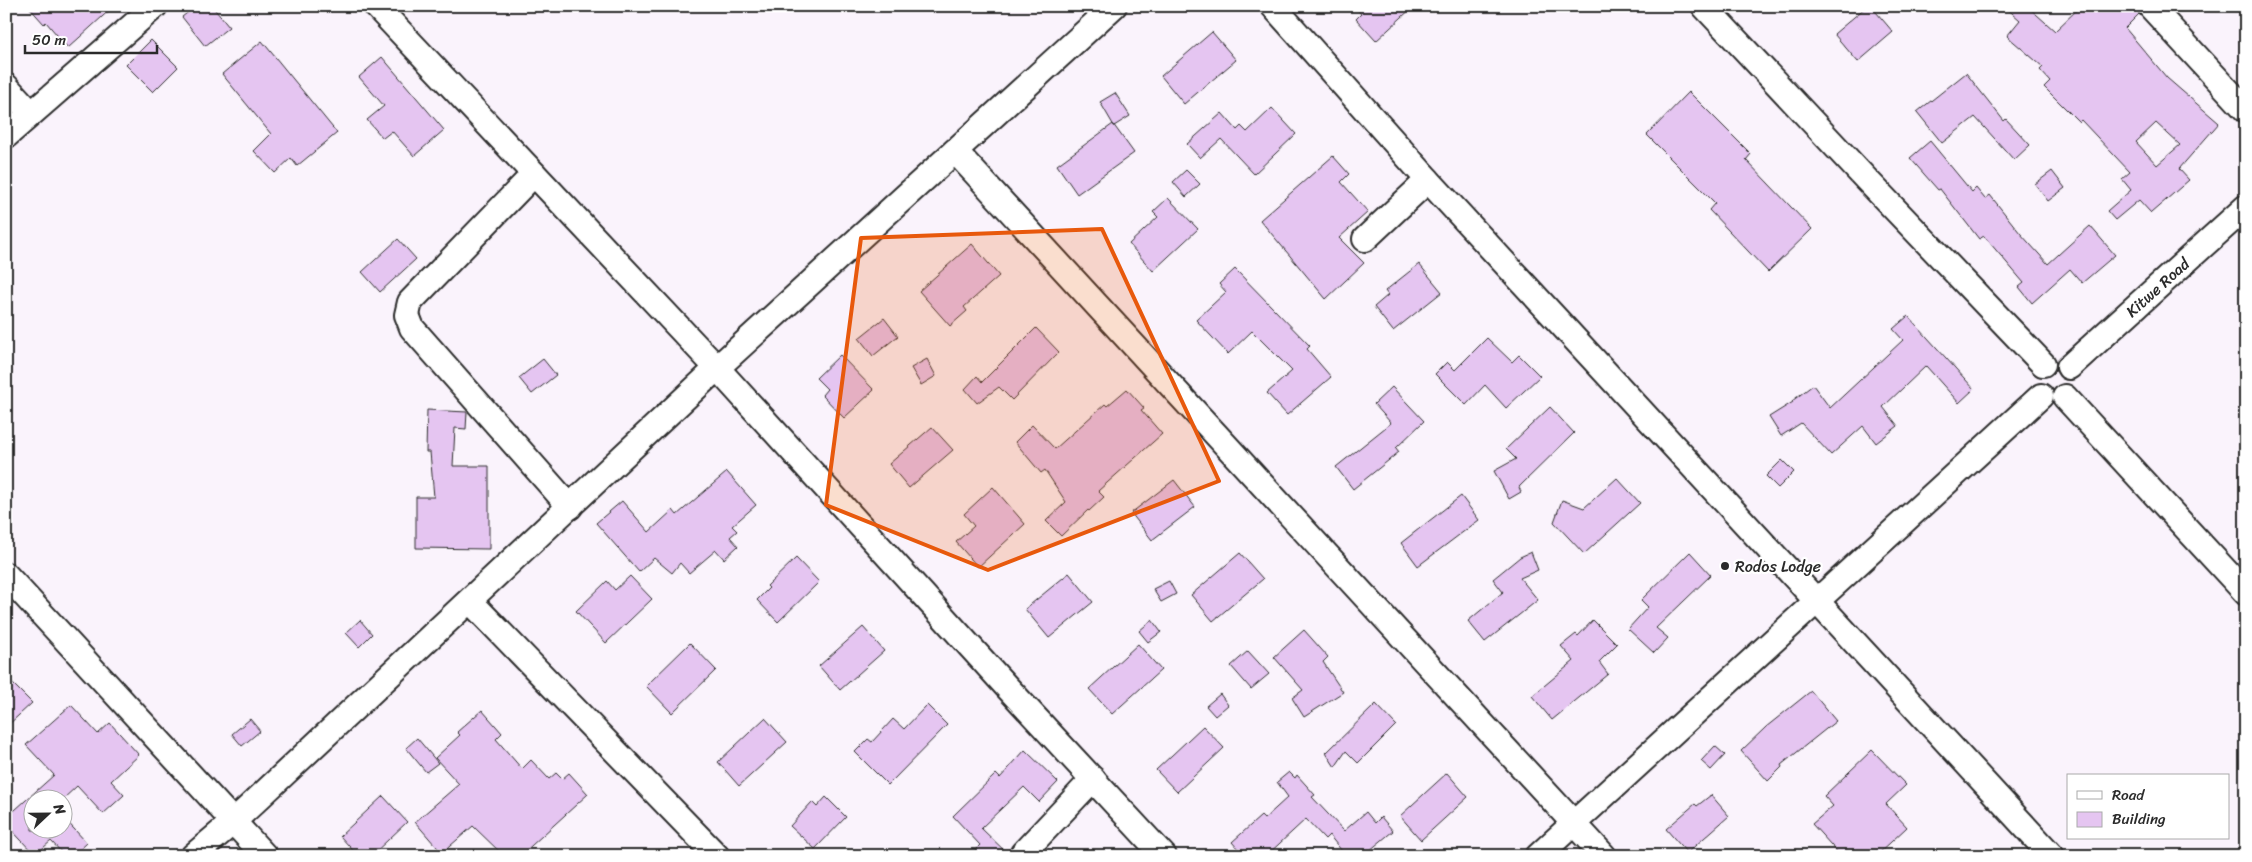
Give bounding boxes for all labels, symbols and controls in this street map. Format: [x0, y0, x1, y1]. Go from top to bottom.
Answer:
scale bar [25, 22, 158, 54]
text: 50 m [32, 27, 67, 53]
street label: Kitwe Road [2118, 249, 2197, 324]
place label: Rodos Lodge [1735, 552, 1821, 581]
marker: Rodos Lodge [1719, 560, 1731, 572]
legend [2067, 774, 2230, 840]
text: Road [2112, 782, 2145, 808]
north arrow [22, 790, 72, 840]
text: N [46, 799, 73, 819]
text: Building [2112, 806, 2166, 832]

